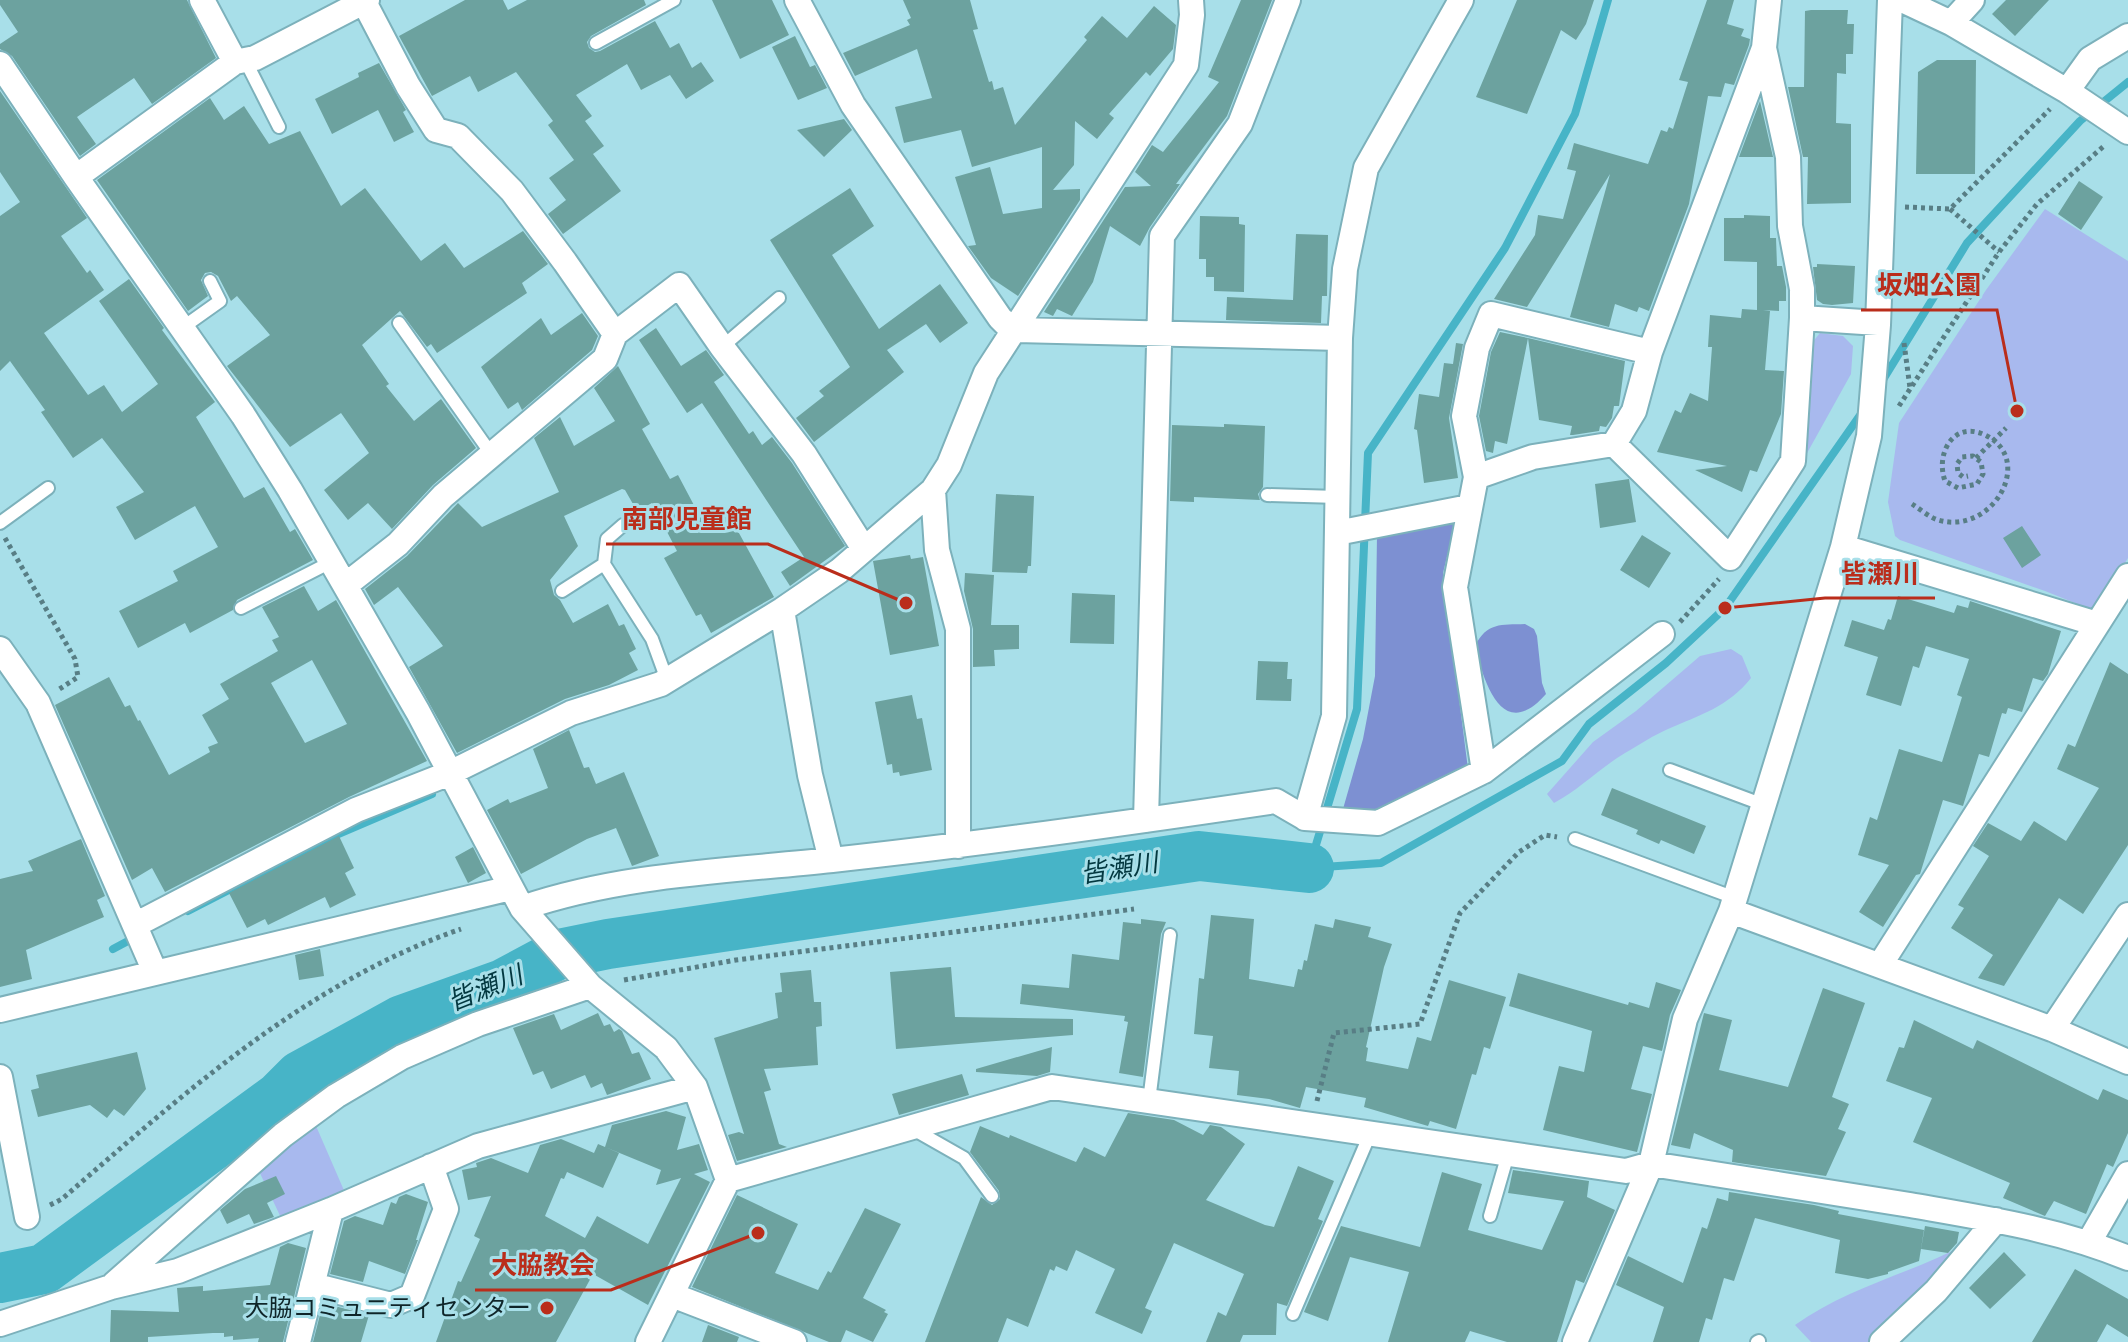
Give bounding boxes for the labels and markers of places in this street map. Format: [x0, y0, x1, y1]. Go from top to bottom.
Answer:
callout: 坂畑公園 [1861, 260, 1997, 310]
callout: 南部児童館 [606, 494, 768, 544]
callout: 皆瀬川 [1825, 548, 1935, 598]
callout: 大脇教会 [475, 1240, 611, 1290]
place label: 大脇コミュニティセンター [244, 1291, 531, 1326]
marker: 大脇コミュニティセンター [538, 1299, 556, 1317]

